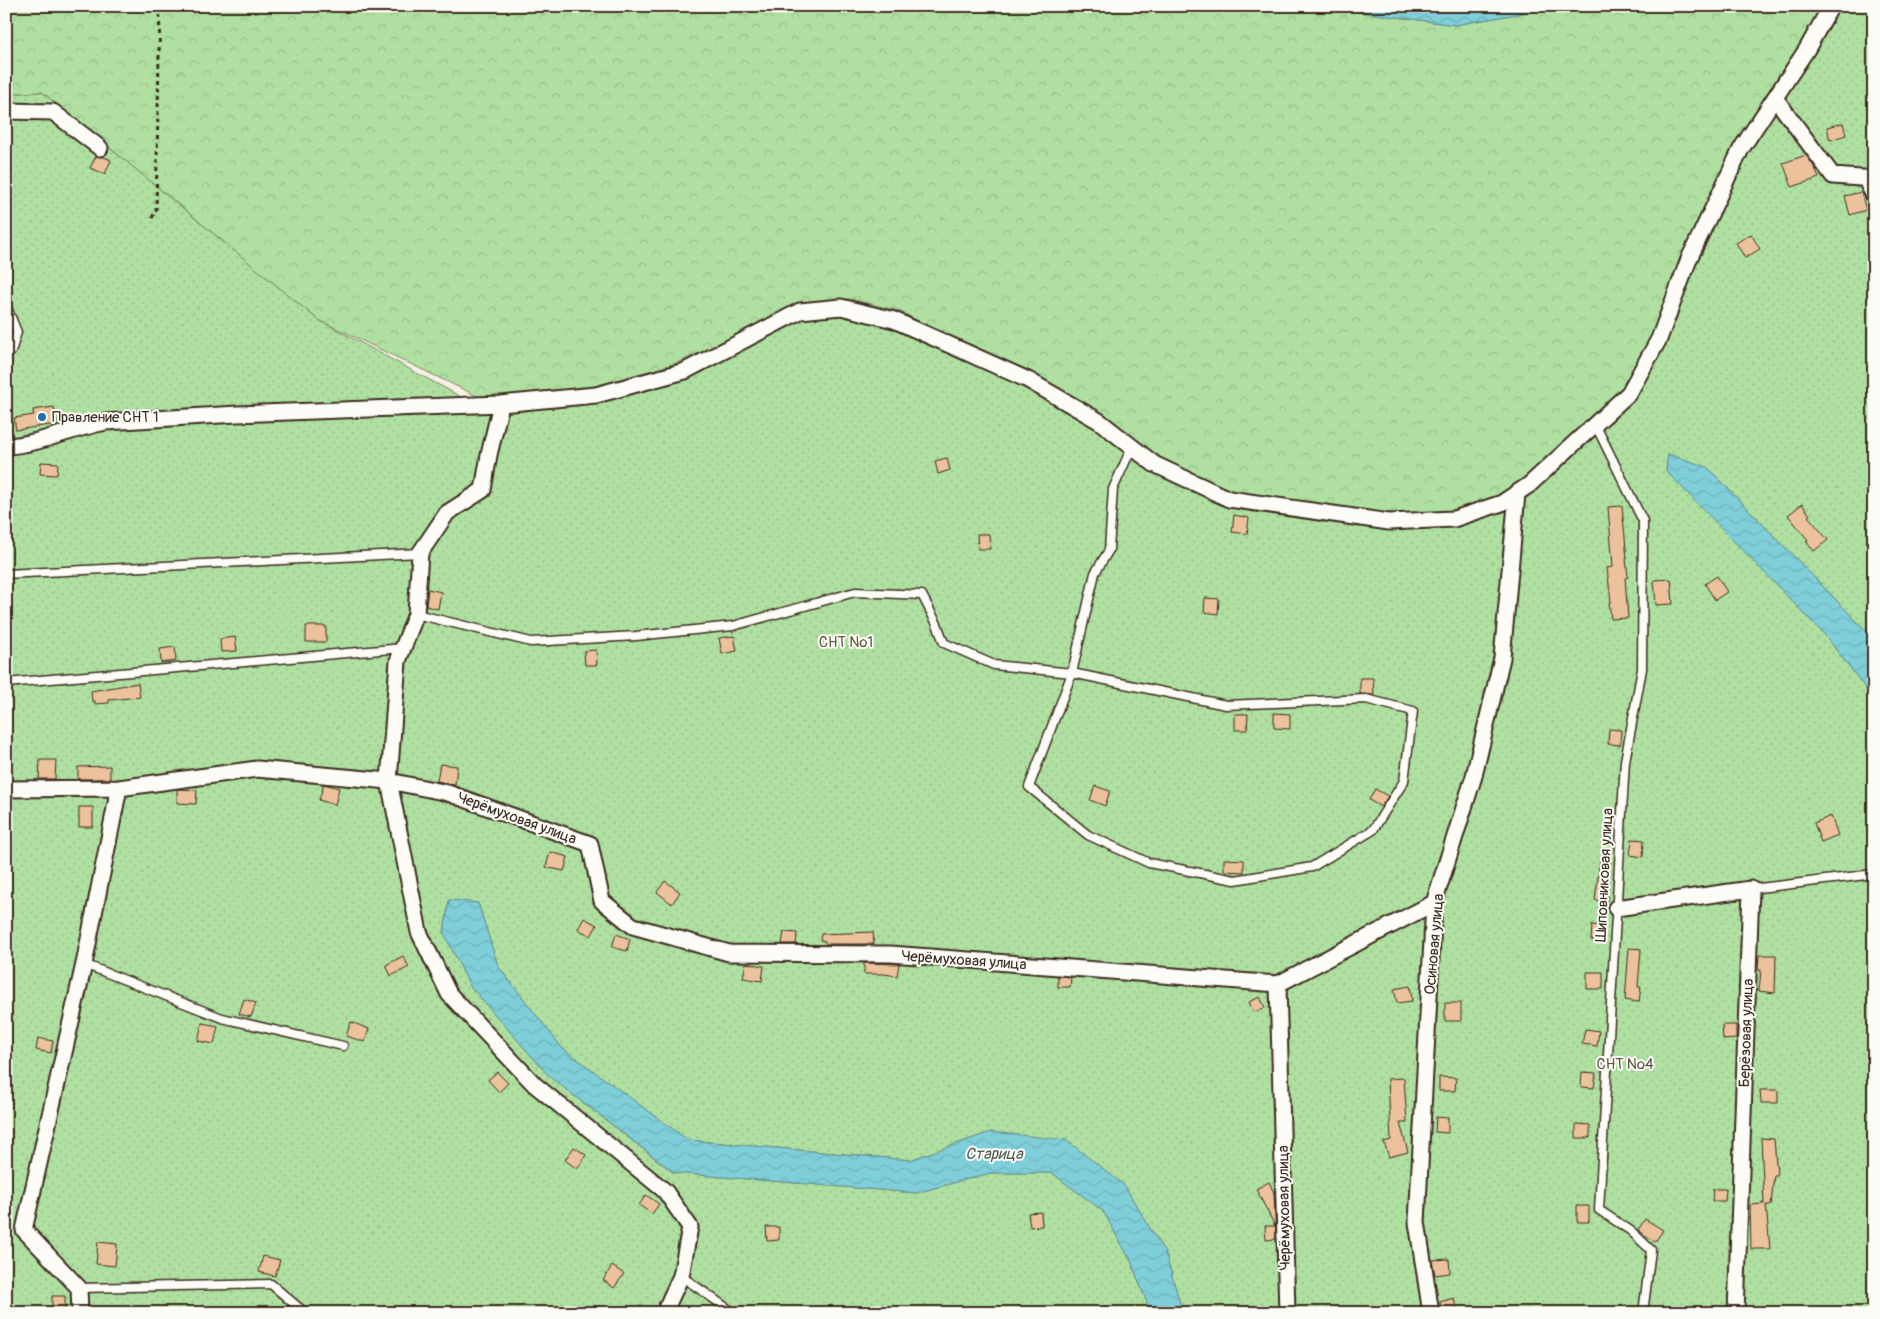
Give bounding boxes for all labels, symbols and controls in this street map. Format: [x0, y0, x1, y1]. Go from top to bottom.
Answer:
place label: Правление СНТ 1 [52, 408, 159, 427]
marker: Правление СНТ 1 [36, 411, 48, 423]
park label: СНТ №1 [819, 633, 873, 652]
street label: Черёмуховая улица [455, 788, 579, 849]
street label: Шиповниковая улица [1592, 808, 1617, 942]
street label: Осиновая улица [1421, 893, 1448, 995]
street label: Черёмуховая улица [901, 947, 1027, 974]
street label: Берёзовая улица [1735, 978, 1758, 1088]
park label: СНТ №4 [1596, 1055, 1654, 1074]
water label: Старица [965, 1144, 1024, 1164]
street label: Черёмуховая улица [1274, 1145, 1295, 1271]

